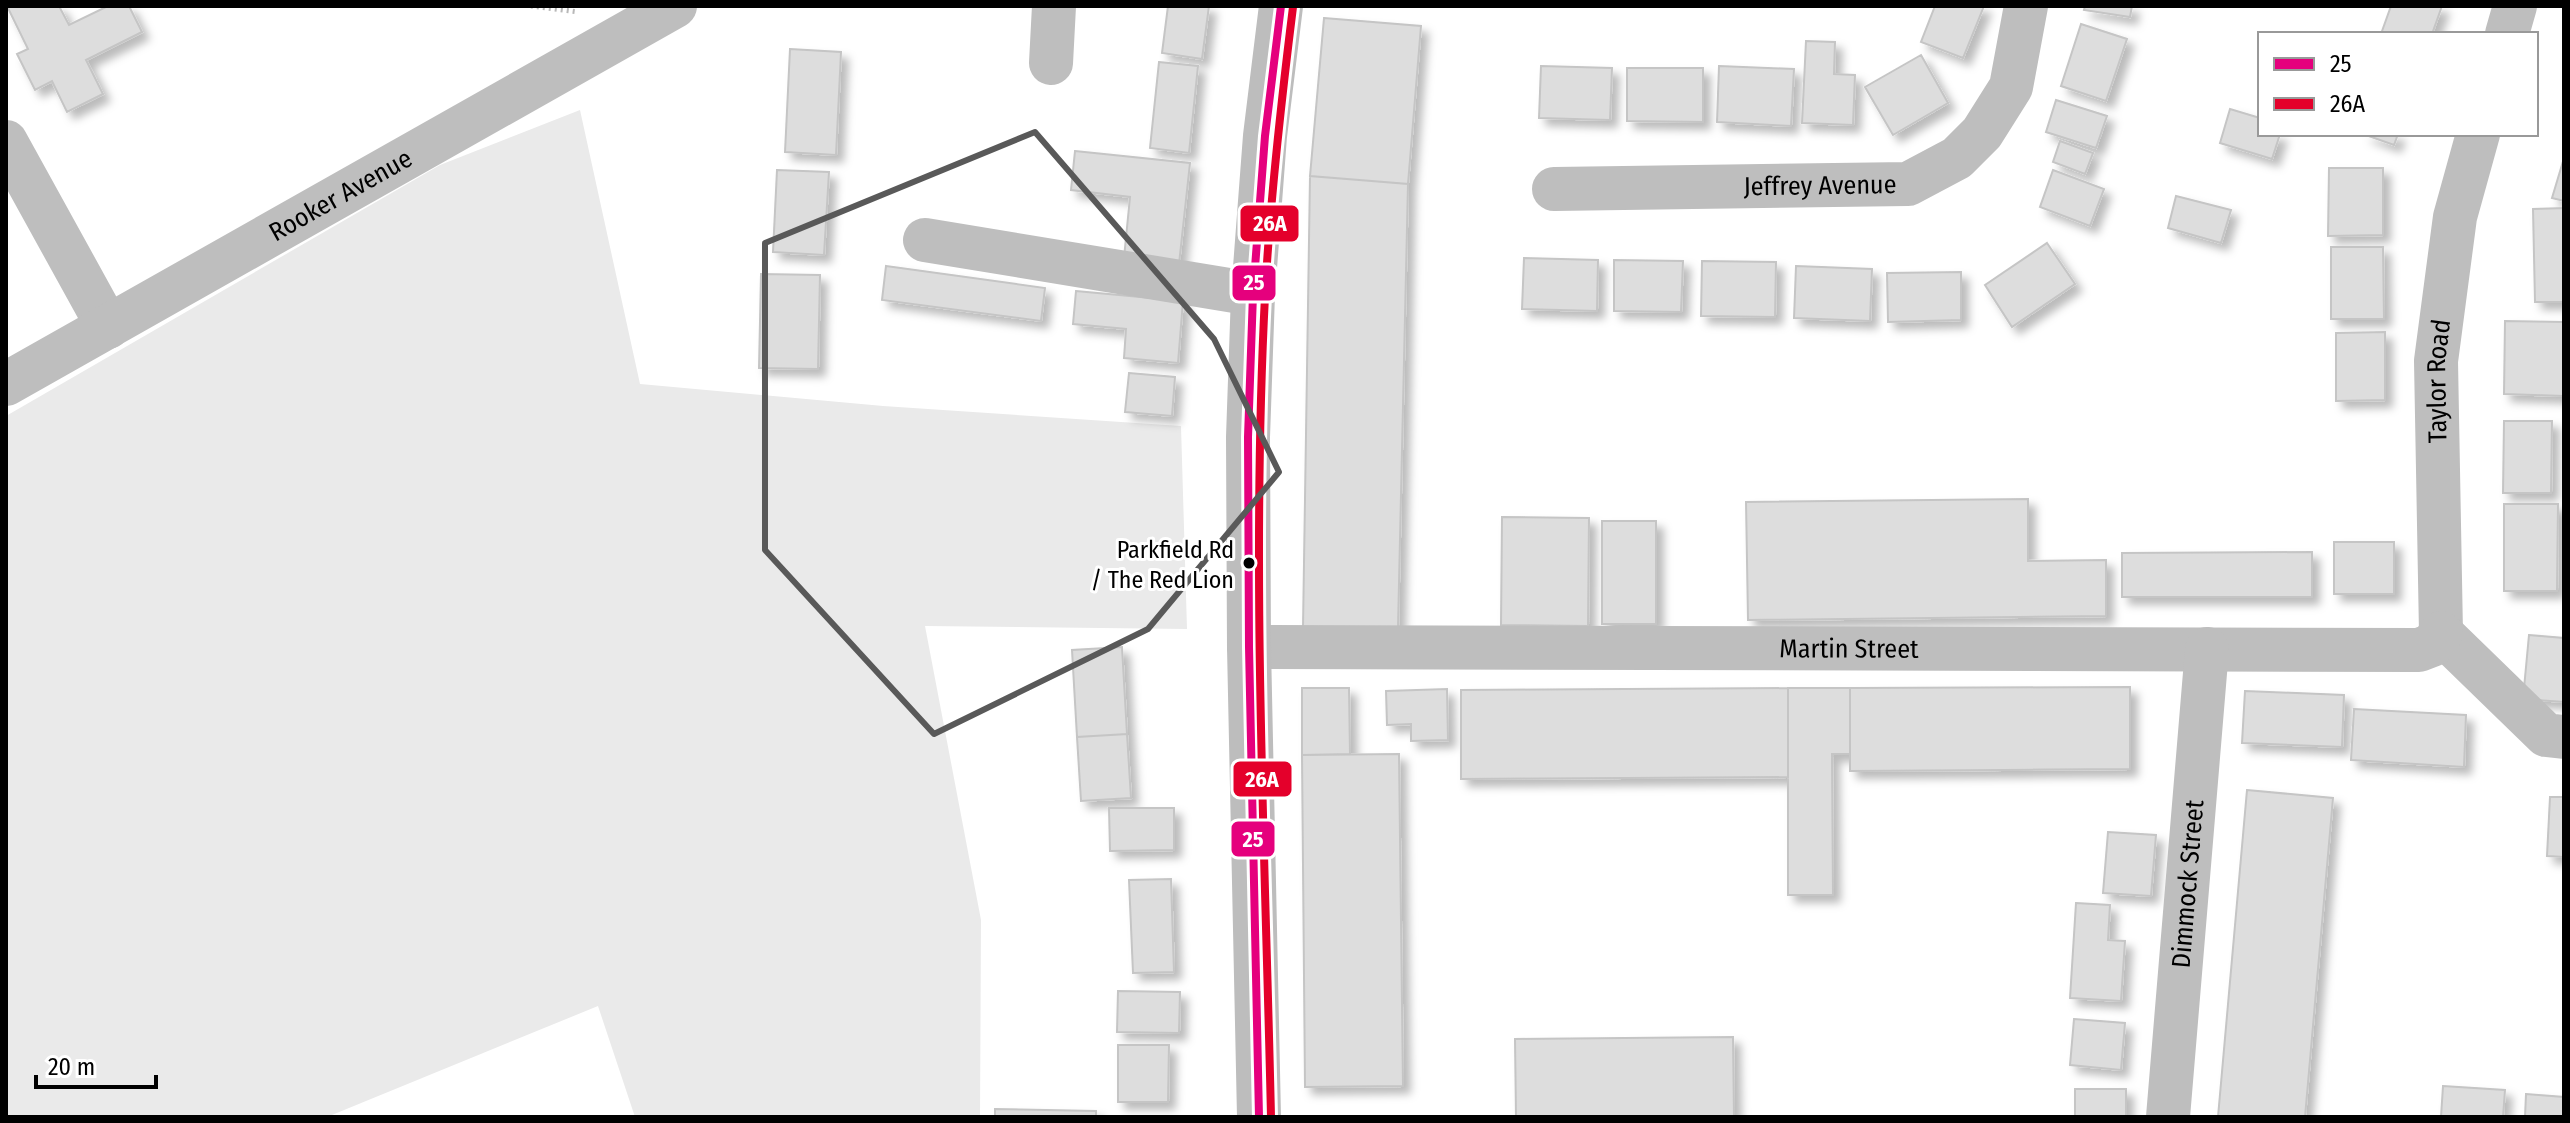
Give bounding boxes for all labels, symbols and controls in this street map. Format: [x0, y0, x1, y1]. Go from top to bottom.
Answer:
legend [2258, 32, 2538, 136]
text: 25 [2330, 50, 2352, 78]
text: 26A [2330, 90, 2365, 118]
street label: Rooker Avenue [264, 143, 418, 248]
street label: Jeffrey Avenue [1743, 169, 1897, 202]
line badge: 26A [1239, 204, 1300, 243]
text: 26A [1252, 210, 1288, 237]
line badge: 25 [1231, 264, 1277, 302]
text: 25 [1243, 269, 1265, 296]
street label: Taylor Road [2421, 317, 2457, 443]
place label: Parkfield Rd / The Red Lion [1091, 536, 1234, 594]
marker: Parkfield Rd / The Red Lion [1241, 555, 1257, 571]
street label: Martin Street [1779, 633, 1919, 665]
line badge: 26A [1232, 760, 1293, 798]
text: 26A [1244, 766, 1280, 793]
street label: Dimmock Street [2165, 798, 2210, 969]
line badge: 25 [1230, 820, 1276, 858]
text: 25 [1242, 826, 1264, 853]
scale bar [36, 1039, 156, 1089]
text: 20 m [48, 1053, 95, 1081]

